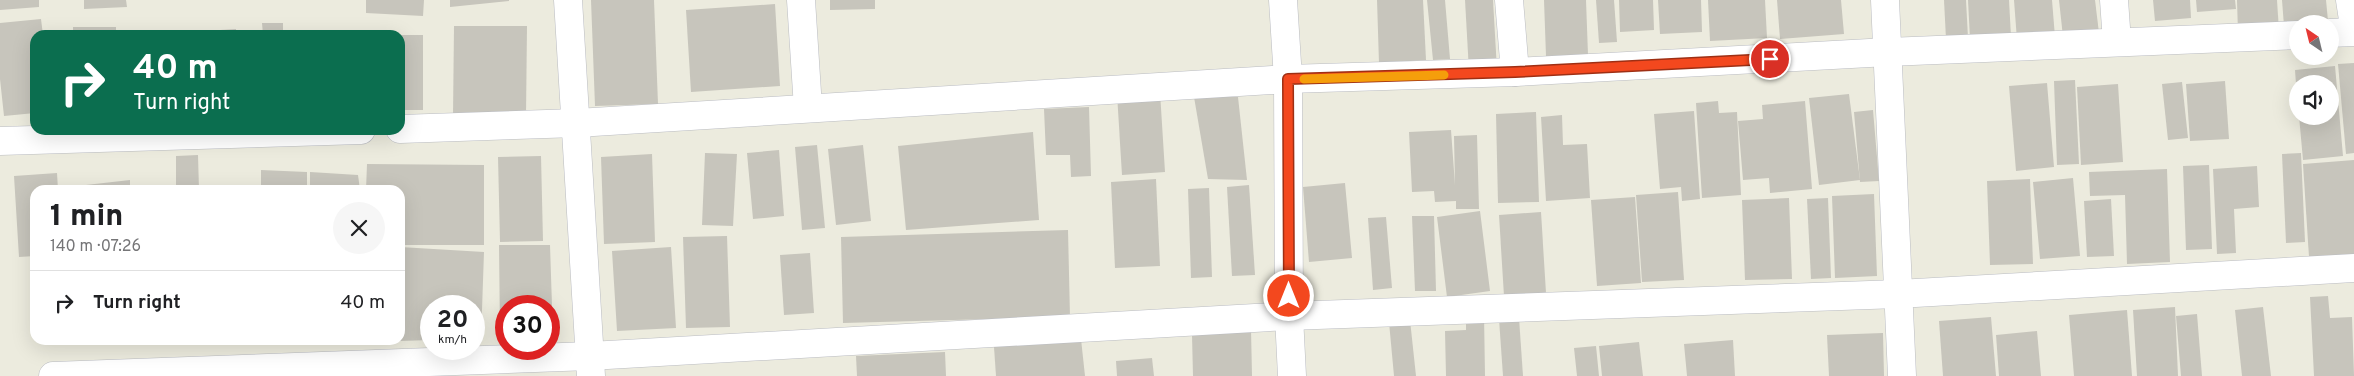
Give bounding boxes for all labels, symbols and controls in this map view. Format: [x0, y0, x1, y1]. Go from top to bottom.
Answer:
north arrow [2289, 15, 2339, 65]
map controls [2289, 15, 2339, 125]
pin [1749, 38, 1791, 80]
icon: arrive [1756, 45, 1784, 73]
text: 40 m [133, 47, 218, 91]
icon: right [50, 50, 115, 115]
button: sound [2289, 75, 2339, 125]
text: Turn right [133, 90, 230, 117]
text: 1 min [50, 199, 123, 236]
button: close [333, 202, 385, 254]
text: 140 m · 07:26 [50, 237, 141, 257]
position arrow [1262, 269, 1314, 321]
icon: right [50, 289, 78, 317]
text: Turn right [93, 291, 181, 315]
text: 40 m [340, 291, 385, 315]
speed limit sign: 30 [495, 295, 560, 360]
text: 20 [437, 305, 468, 337]
text: km/h [438, 332, 467, 348]

